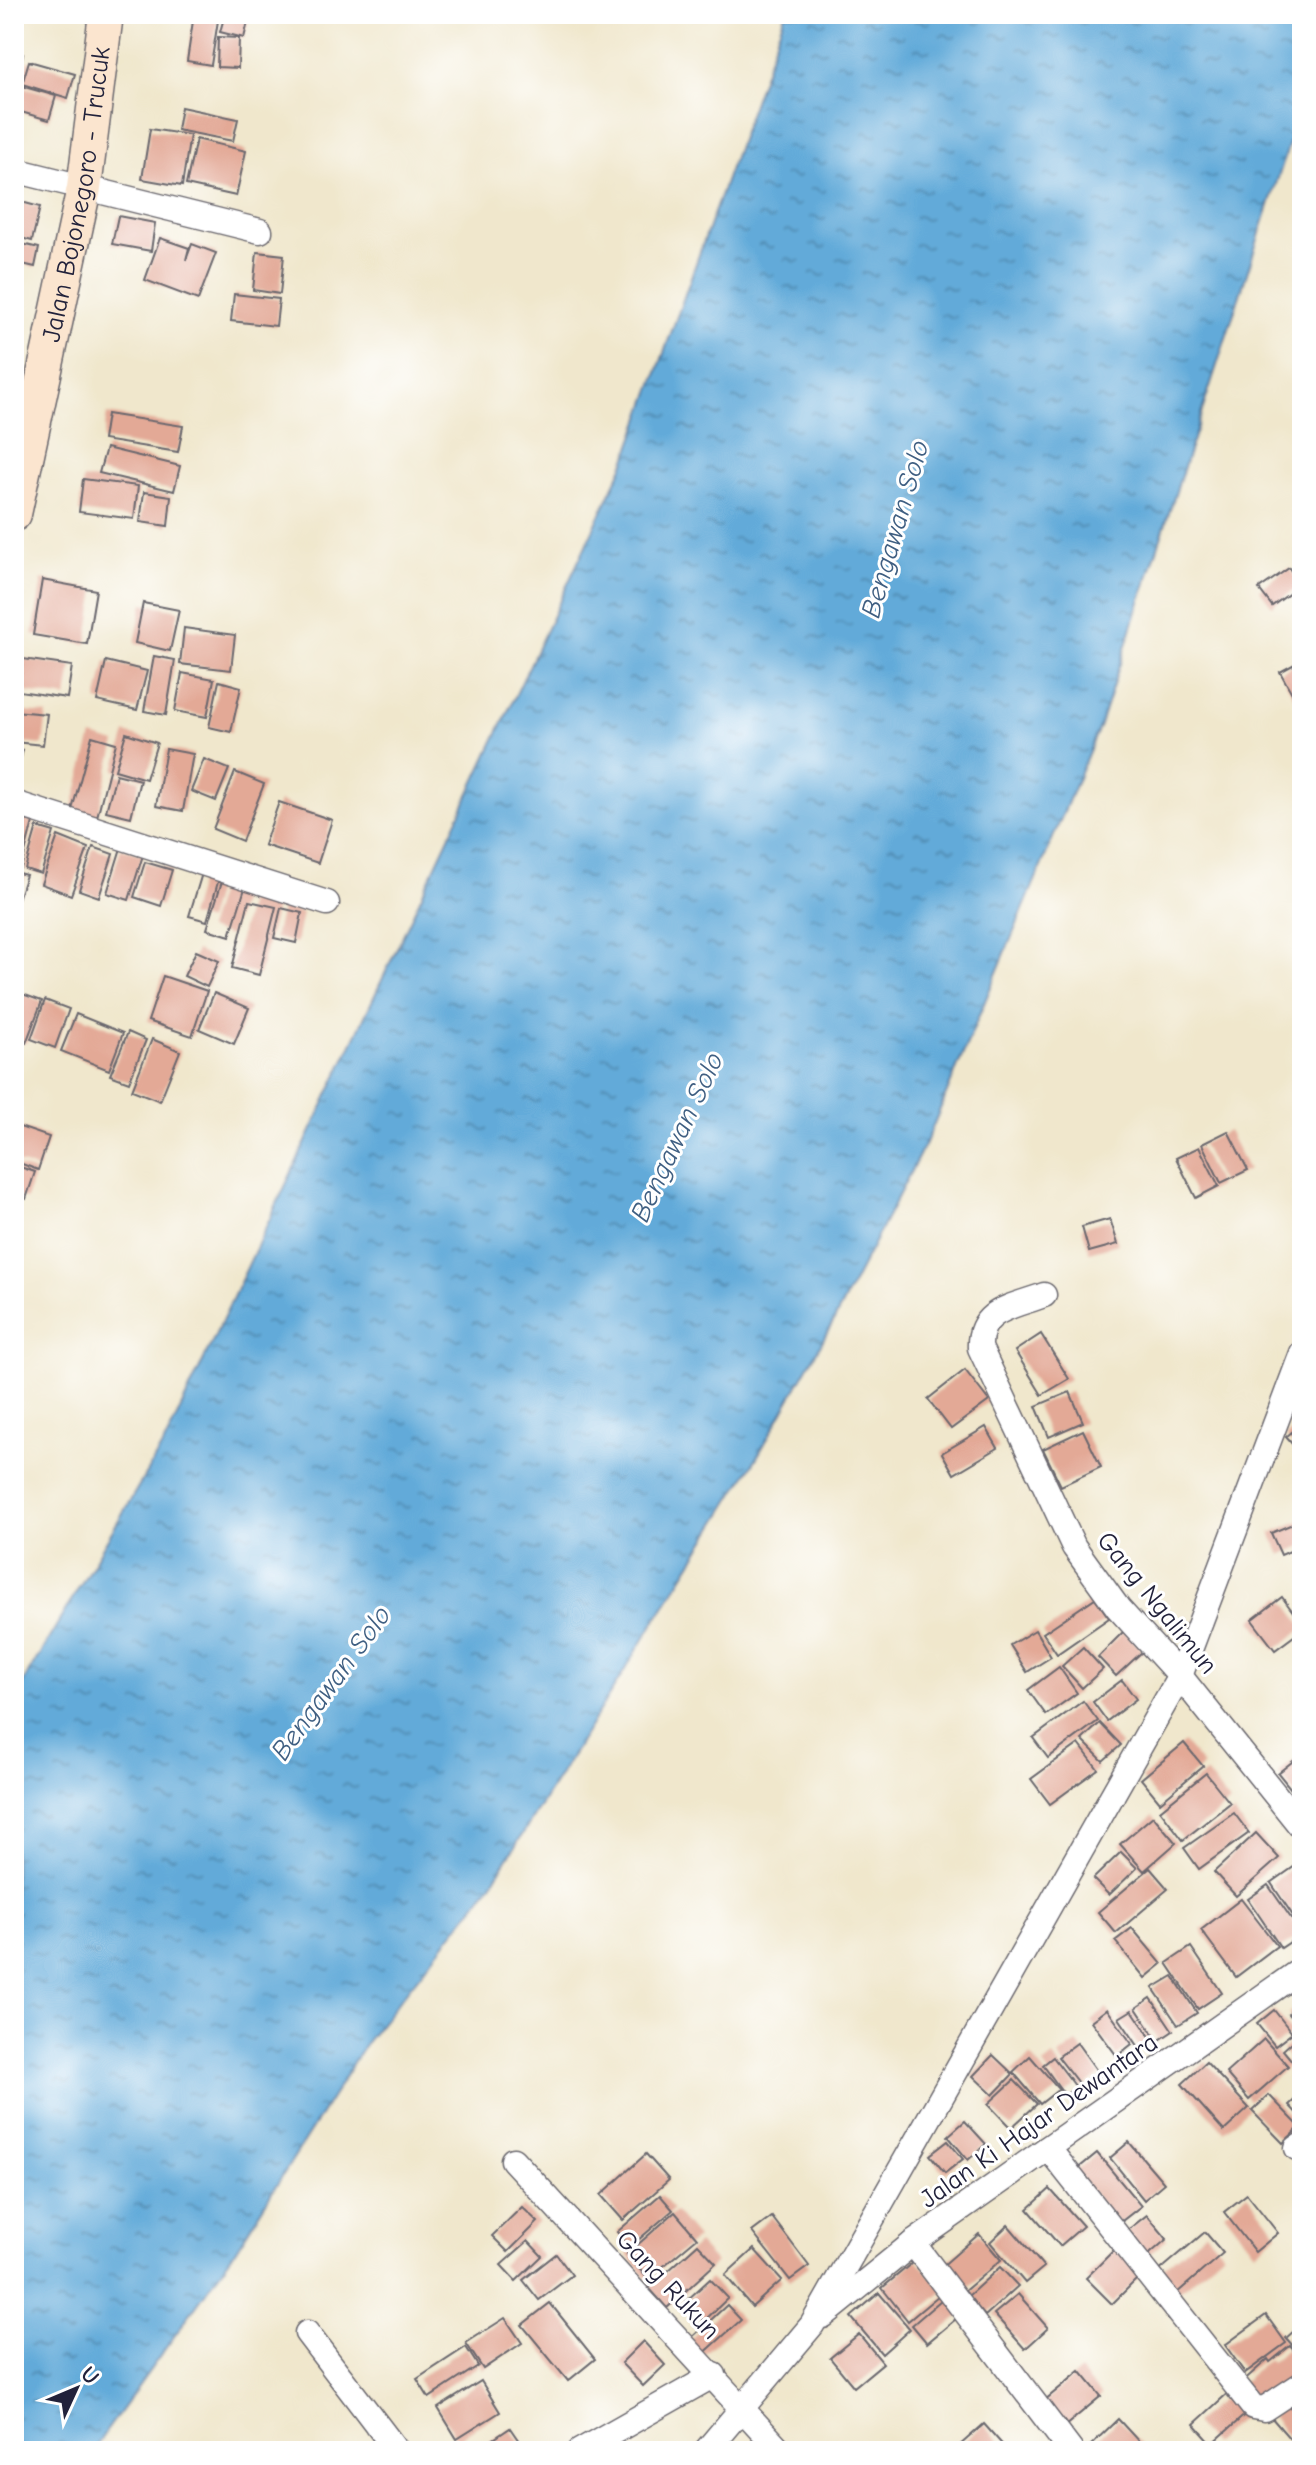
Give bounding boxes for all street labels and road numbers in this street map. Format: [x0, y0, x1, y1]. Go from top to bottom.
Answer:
street label: Jalan Bojonegoro - Trucuk [36, 45, 117, 345]
street label: Gang Ngalimun [1091, 1526, 1223, 1680]
street label: Jalan Ki Hajar Dewantara [914, 2028, 1164, 2214]
street label: Gang Rukun [610, 2224, 726, 2346]

